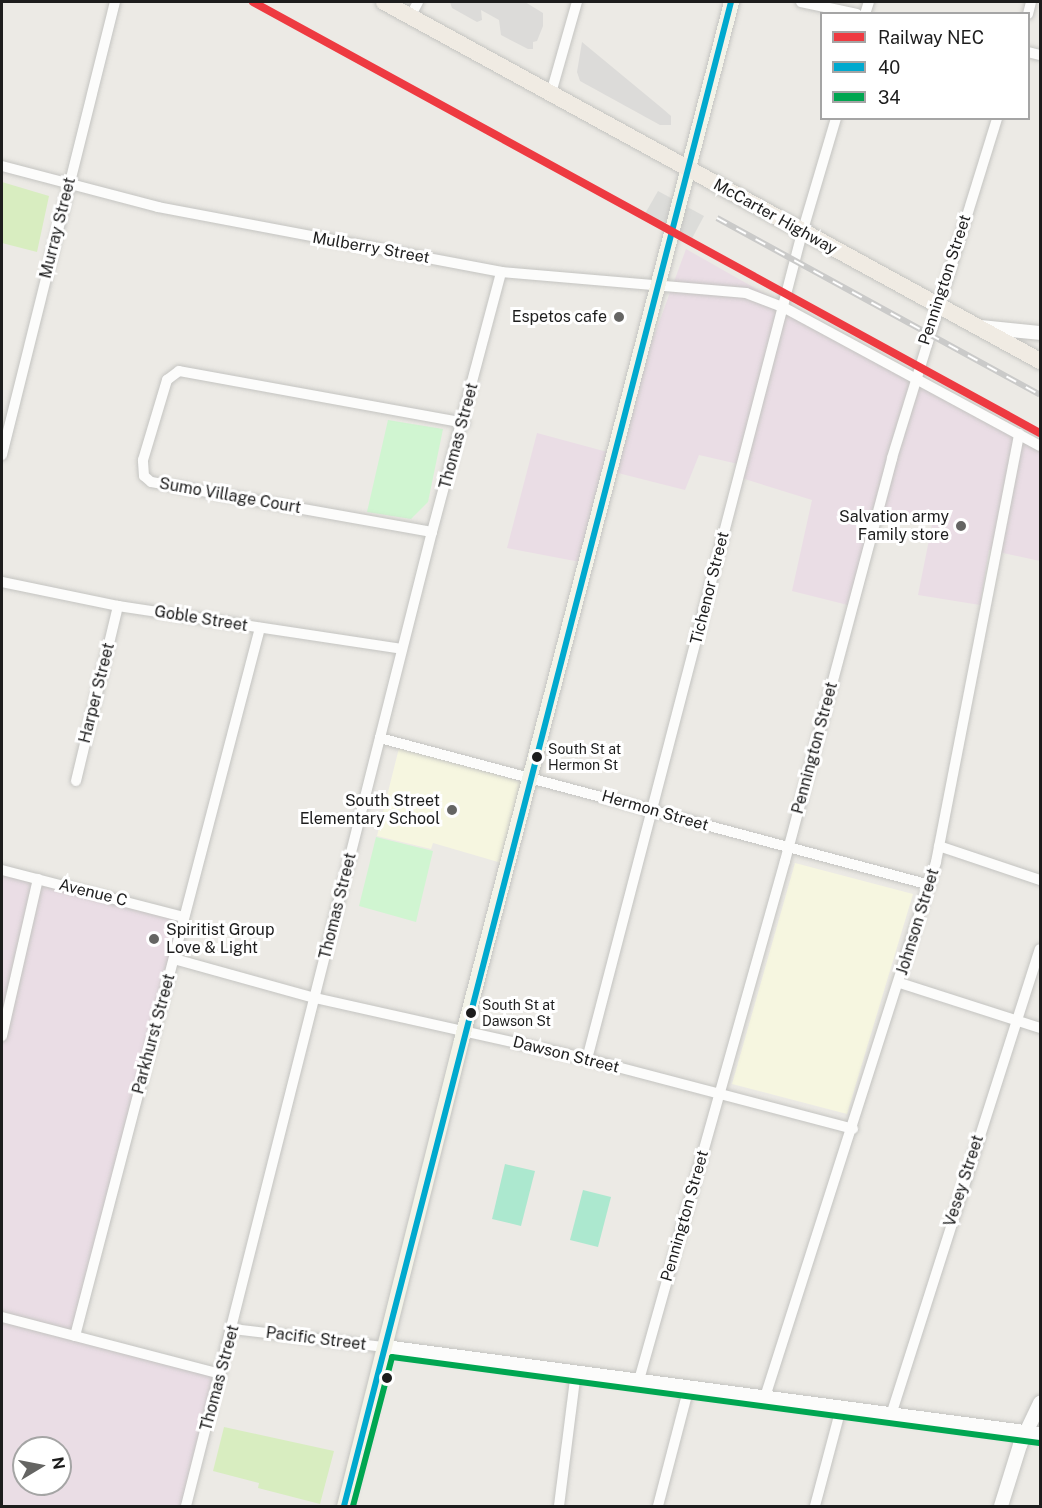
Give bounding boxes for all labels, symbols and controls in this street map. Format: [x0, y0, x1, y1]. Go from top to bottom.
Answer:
legend [820, 12, 1030, 120]
text: Railway NEC [878, 27, 984, 48]
text: 40 [878, 57, 900, 78]
text: 34 [878, 87, 901, 108]
street label: Murray Street [36, 175, 80, 281]
street label: McCarter Highway [710, 175, 840, 259]
street label: Pennington Street [915, 212, 975, 348]
street label: Mulberry Street [311, 228, 431, 268]
place label: Espetos cafe [511, 307, 607, 327]
marker: Espetos cafe [612, 310, 626, 324]
street label: Thomas Street [436, 381, 482, 491]
street label: Sumo Village Court [157, 474, 303, 518]
place label: Salvation army Family store [839, 507, 949, 545]
marker: Salvation army Family store [954, 519, 968, 533]
street label: Tichenor Street [687, 530, 733, 646]
street label: Goble Street [153, 602, 249, 636]
street label: Harper Street [75, 641, 119, 745]
street label: Pennington Street [788, 680, 842, 816]
place label: South St at Hermon St [548, 741, 621, 774]
marker: South St at Hermon St [531, 751, 543, 763]
street label: Hermon Street [599, 787, 711, 835]
place label: South Street Elementary School [300, 791, 440, 829]
marker: South Street Elementary School [445, 803, 459, 817]
street label: Thomas Street [315, 851, 361, 961]
street label: Johnson Street [893, 866, 943, 978]
street label: Avenue C [57, 875, 129, 911]
place label: Spiritist Group Love & Light [166, 920, 275, 958]
marker: Spiritist Group Love & Light [147, 932, 161, 946]
street label: Parkhurst Street [129, 972, 179, 1096]
place label: South St at Dawson St [482, 997, 555, 1030]
marker: South St at Dawson St [465, 1007, 477, 1019]
street label: Dawson Street [511, 1033, 621, 1077]
street label: Vesey Street [940, 1133, 988, 1229]
street label: Pennington Street [657, 1148, 713, 1284]
street label: Thomas Street [197, 1323, 243, 1433]
street label: Pacific Street [265, 1323, 367, 1355]
unlabelled marker [381, 1372, 393, 1384]
north arrow [12, 1436, 72, 1496]
text: N [48, 1455, 69, 1471]

